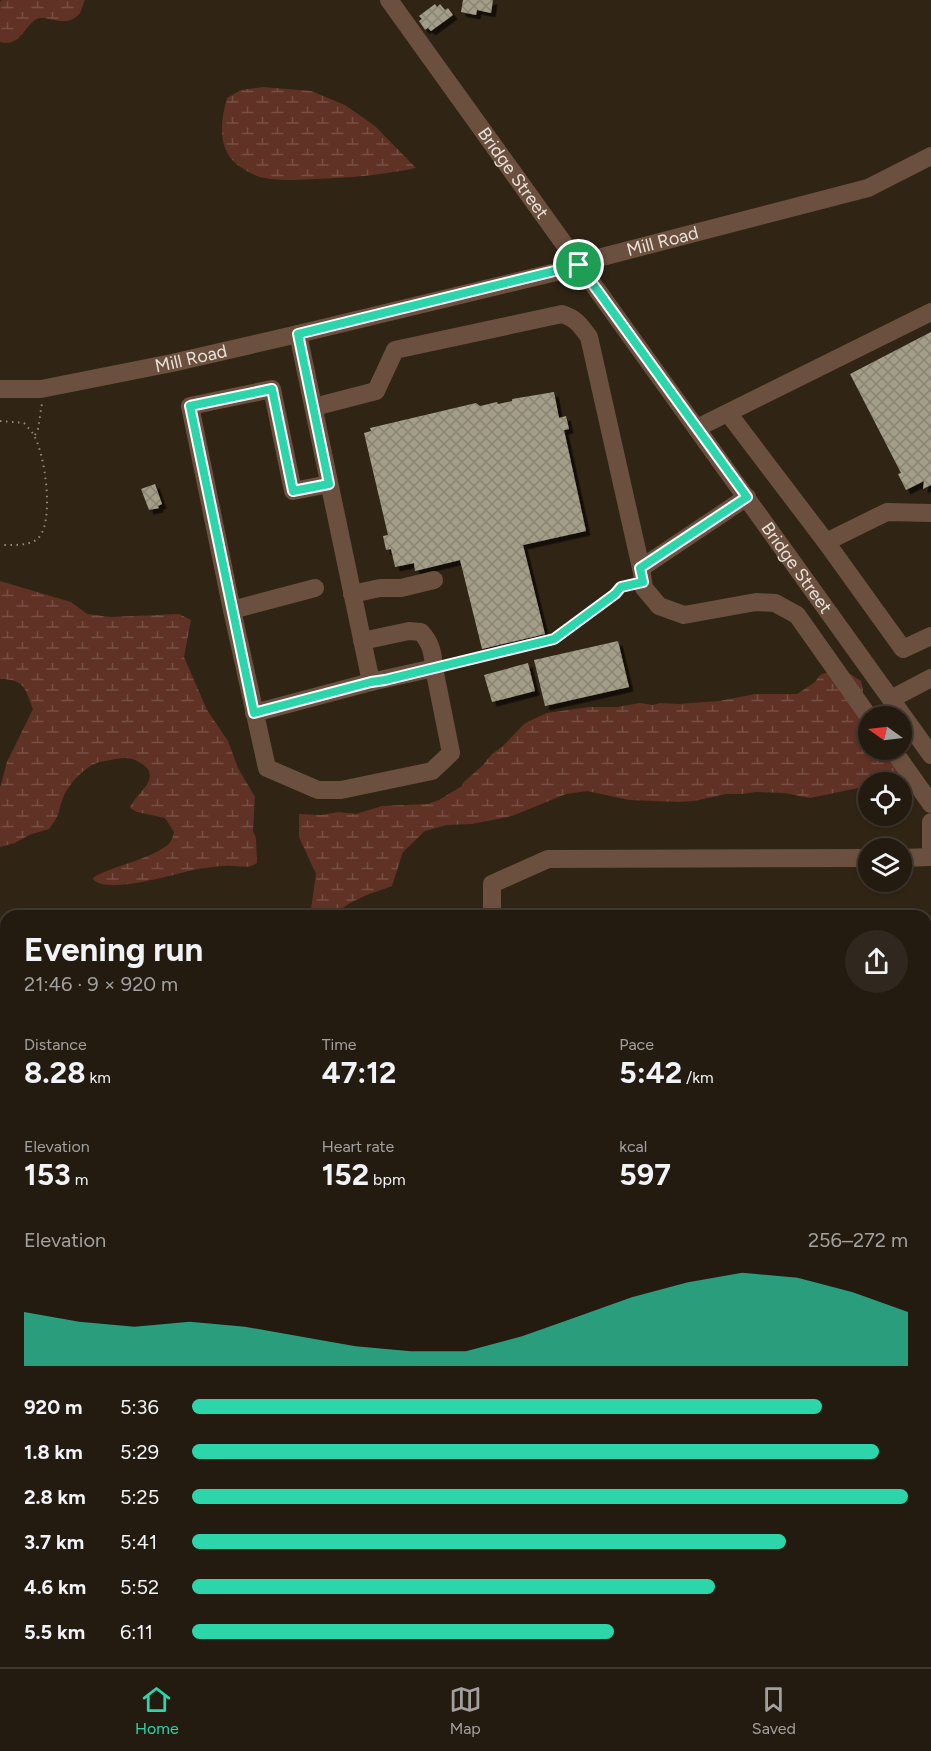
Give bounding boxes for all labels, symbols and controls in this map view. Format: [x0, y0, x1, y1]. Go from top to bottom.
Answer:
street label: Bridge Street [473, 123, 554, 223]
street label: Mill Road [624, 221, 701, 261]
pin [553, 239, 604, 290]
icon: arrive [562, 248, 595, 281]
street label: Mill Road [153, 340, 229, 377]
street label: Bridge Street [756, 518, 837, 618]
north arrow [858, 706, 912, 760]
map controls [858, 706, 912, 892]
button: locate [858, 772, 912, 826]
button: layers [858, 838, 912, 892]
text: Evening run [24, 930, 203, 969]
button: share [845, 930, 908, 993]
text: 21:46 · 9 × 920 m [24, 972, 178, 996]
text: Distance [24, 1035, 87, 1054]
text: Time [322, 1035, 357, 1054]
text: Pace [619, 1035, 654, 1054]
text: 8.28 [24, 1054, 86, 1091]
text: 47:12 [322, 1054, 396, 1091]
text: 5:42 [619, 1054, 682, 1091]
text: km [86, 1068, 111, 1087]
text: /km [682, 1068, 714, 1087]
text: Elevation [24, 1137, 90, 1156]
text: Heart rate [322, 1137, 394, 1156]
text: kcal [619, 1137, 647, 1156]
text: 153 [24, 1156, 71, 1193]
text: 152 [322, 1156, 369, 1193]
text: 597 [619, 1156, 671, 1193]
text: m [71, 1170, 88, 1189]
text: bpm [369, 1170, 406, 1189]
text: Elevation [24, 1228, 106, 1252]
text: 256–272 m [808, 1228, 908, 1252]
text: 920 m [24, 1395, 82, 1419]
text: 5:36 [120, 1395, 159, 1419]
text: 1.8 km [24, 1440, 83, 1464]
text: 5:29 [120, 1440, 159, 1464]
text: 2.8 km [24, 1485, 86, 1509]
text: 5:25 [120, 1485, 159, 1509]
text: 3.7 km [24, 1530, 84, 1554]
text: 5:41 [120, 1530, 157, 1554]
text: 4.6 km [24, 1575, 86, 1599]
text: 5:52 [120, 1575, 159, 1599]
text: 5.5 km [24, 1620, 85, 1644]
text: 6:11 [120, 1620, 153, 1644]
tab: Home [135, 1683, 179, 1738]
tab: Map [449, 1683, 482, 1738]
tab: Saved [752, 1683, 796, 1738]

